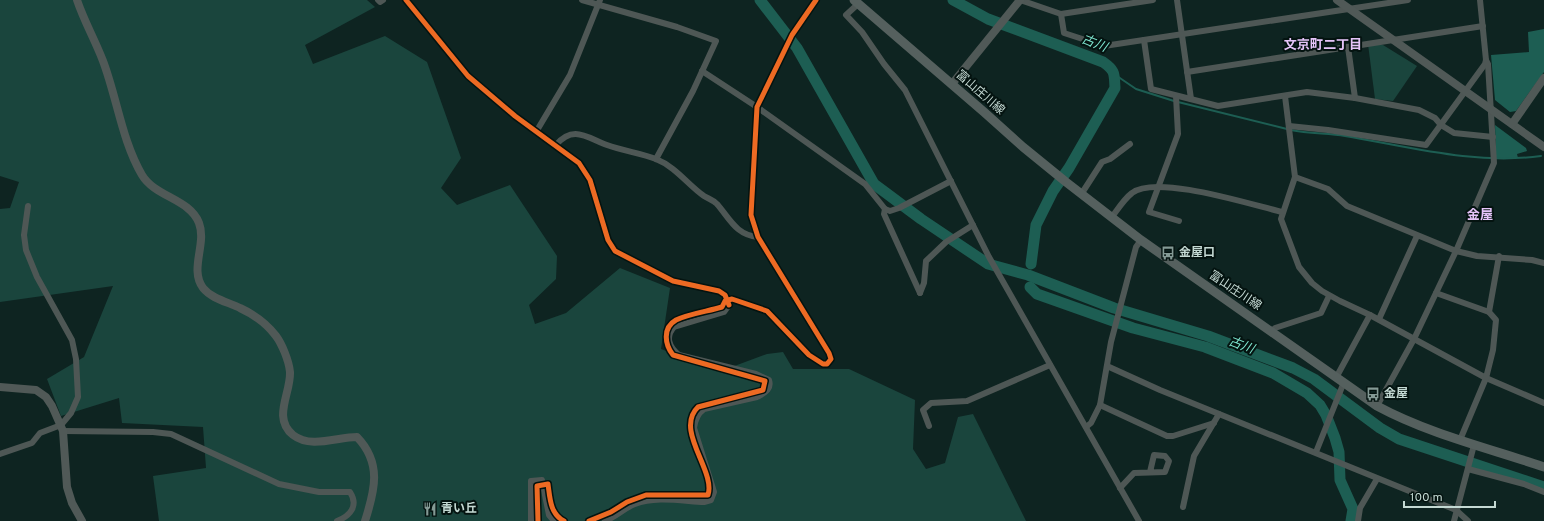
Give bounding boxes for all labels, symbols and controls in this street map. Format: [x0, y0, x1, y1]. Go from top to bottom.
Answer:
water label: 古川 [1079, 32, 1111, 57]
district label: 文京町二丁目 [1284, 38, 1362, 54]
street label: 富山庄川線 [952, 67, 1008, 119]
district label: 金屋 [1467, 208, 1493, 224]
bus stop icon: 金屋口 [1160, 245, 1176, 261]
place label: 金屋口 [1179, 245, 1215, 261]
street label: 富山庄川線 [1206, 268, 1264, 314]
water label: 古川 [1226, 334, 1258, 359]
bus stop icon: 金屋 [1365, 386, 1381, 402]
place label: 金屋 [1384, 386, 1408, 402]
scale bar [1404, 483, 1495, 509]
text: 100 m [1410, 490, 1443, 506]
restaurant icon: 青い丘 [422, 501, 438, 517]
place label: 青い丘 [441, 501, 477, 517]

